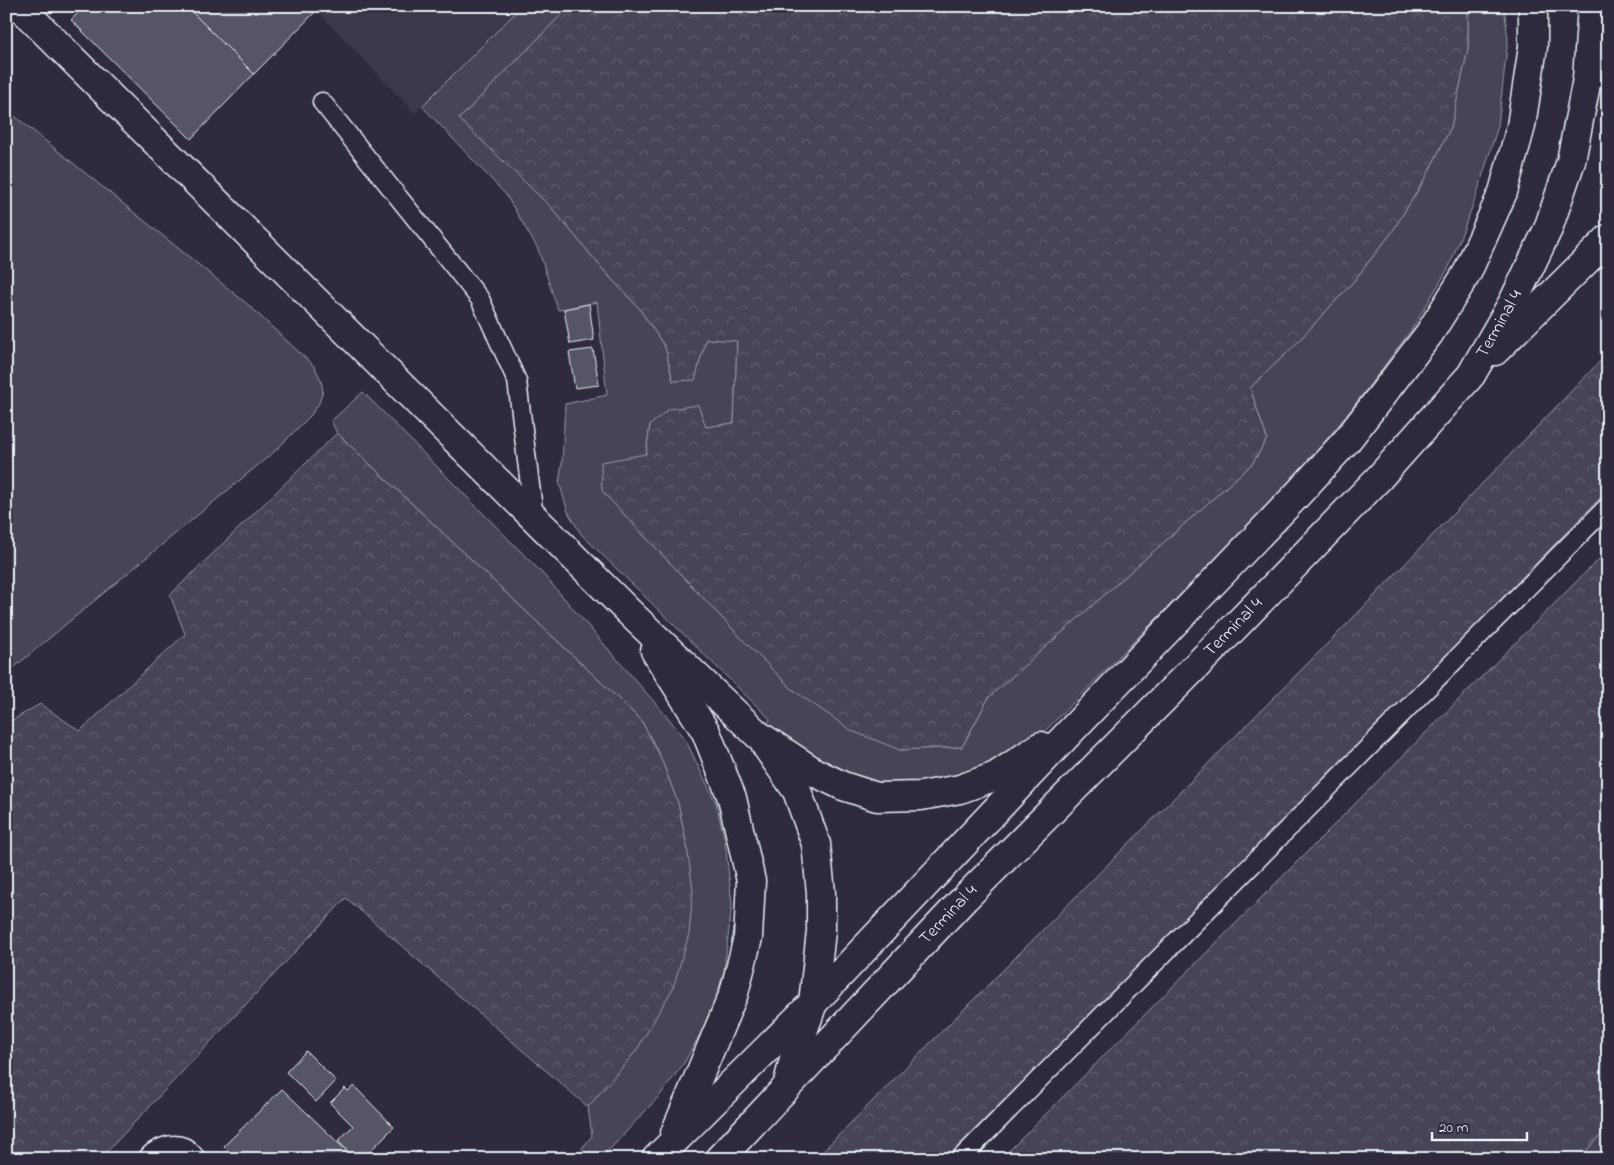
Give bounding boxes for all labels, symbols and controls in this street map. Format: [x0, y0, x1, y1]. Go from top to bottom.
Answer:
street label: Terminal 4 [1470, 285, 1530, 363]
street label: Terminal 4 [1199, 591, 1270, 664]
street label: Terminal 4 [914, 879, 984, 951]
scale bar [1432, 1110, 1526, 1142]
text: 20 m [1439, 1117, 1469, 1139]

